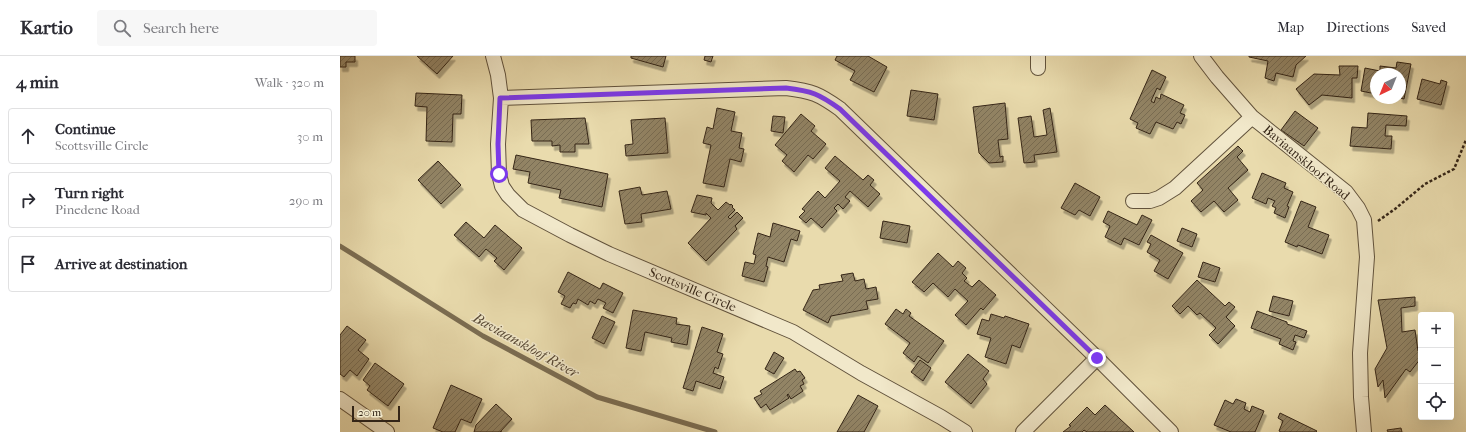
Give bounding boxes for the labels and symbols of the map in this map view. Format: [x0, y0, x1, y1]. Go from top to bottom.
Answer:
north arrow [1370, 68, 1406, 104]
street label: Baviaanskloof Road [1260, 122, 1354, 204]
route start [490, 165, 508, 183]
street label: Scottsville Circle [647, 264, 739, 315]
water label: Baviaanskloof River [469, 309, 583, 382]
route end [1088, 349, 1106, 367]
scale bar [352, 404, 400, 423]

